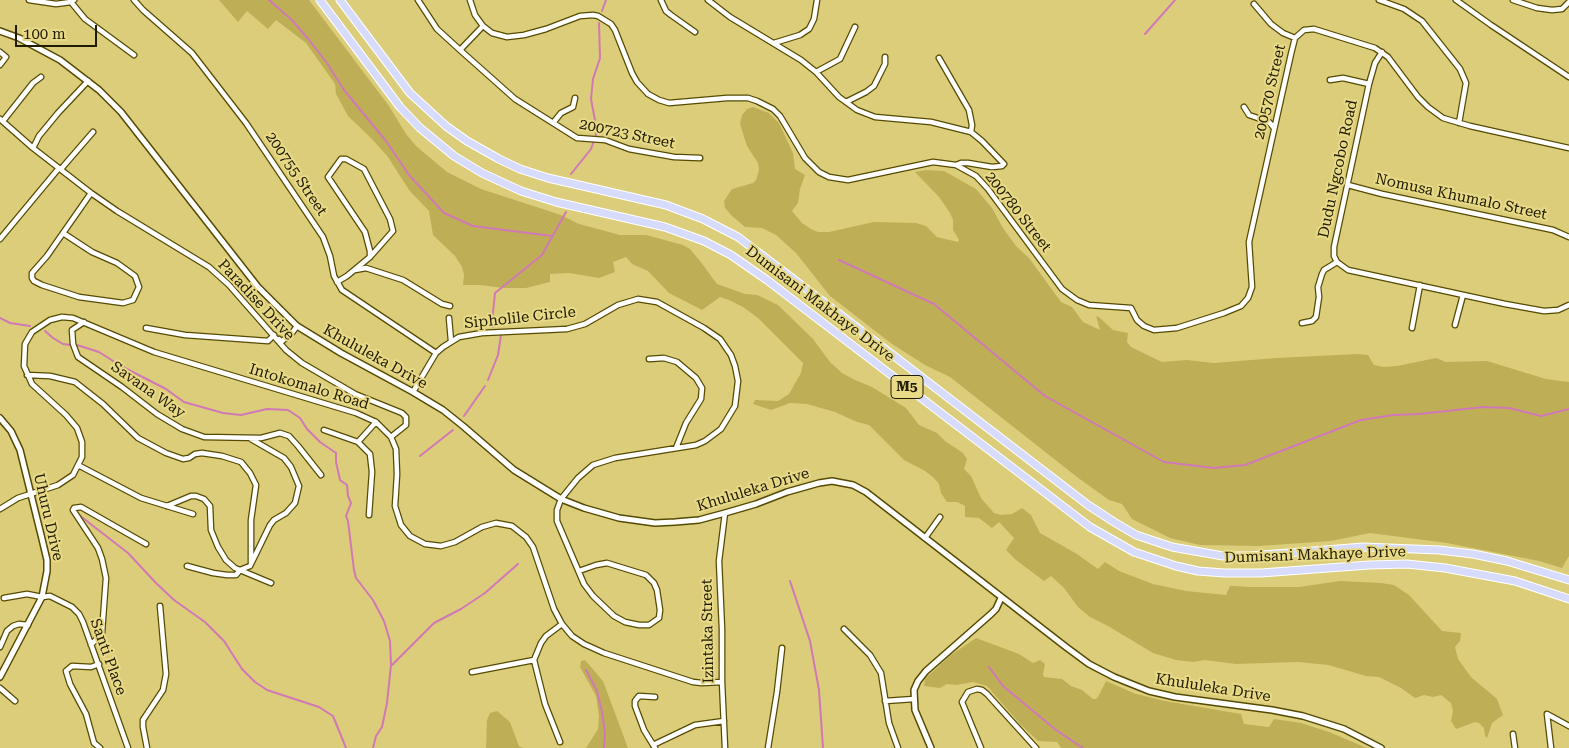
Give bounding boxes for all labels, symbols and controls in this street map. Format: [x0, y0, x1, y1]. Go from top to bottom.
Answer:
scale bar [18, 15, 100, 47]
text: 100 m [23, 25, 66, 43]
street label: 200570 Street [1250, 43, 1290, 141]
street label: Dudu Ngcobo Road [1315, 98, 1361, 240]
street label: 200723 Street [578, 115, 676, 153]
street label: 200755 Street [261, 129, 331, 219]
street label: 200780 Street [981, 168, 1055, 256]
street label: Nomusa Khumalo Street [1373, 170, 1549, 224]
street label: Dumisani Makhaye Drive [742, 242, 898, 366]
street label: Paradise Drive [214, 256, 298, 344]
street label: Sipholile Circle [463, 303, 577, 333]
street label: Khululeka Drive [320, 321, 430, 393]
street label: Savana Way [107, 358, 189, 422]
street label: Intokomalo Road [247, 360, 371, 414]
road number: M5 [891, 376, 923, 398]
street label: Khululeka Drive [695, 464, 811, 516]
street label: Uhuru Drive [29, 471, 67, 563]
street label: Dumisani Makhaye Drive [1224, 543, 1406, 567]
street label: Izintaka Street [698, 578, 718, 684]
street label: Santi Place [86, 616, 130, 698]
street label: Khululeka Drive [1154, 670, 1272, 706]

